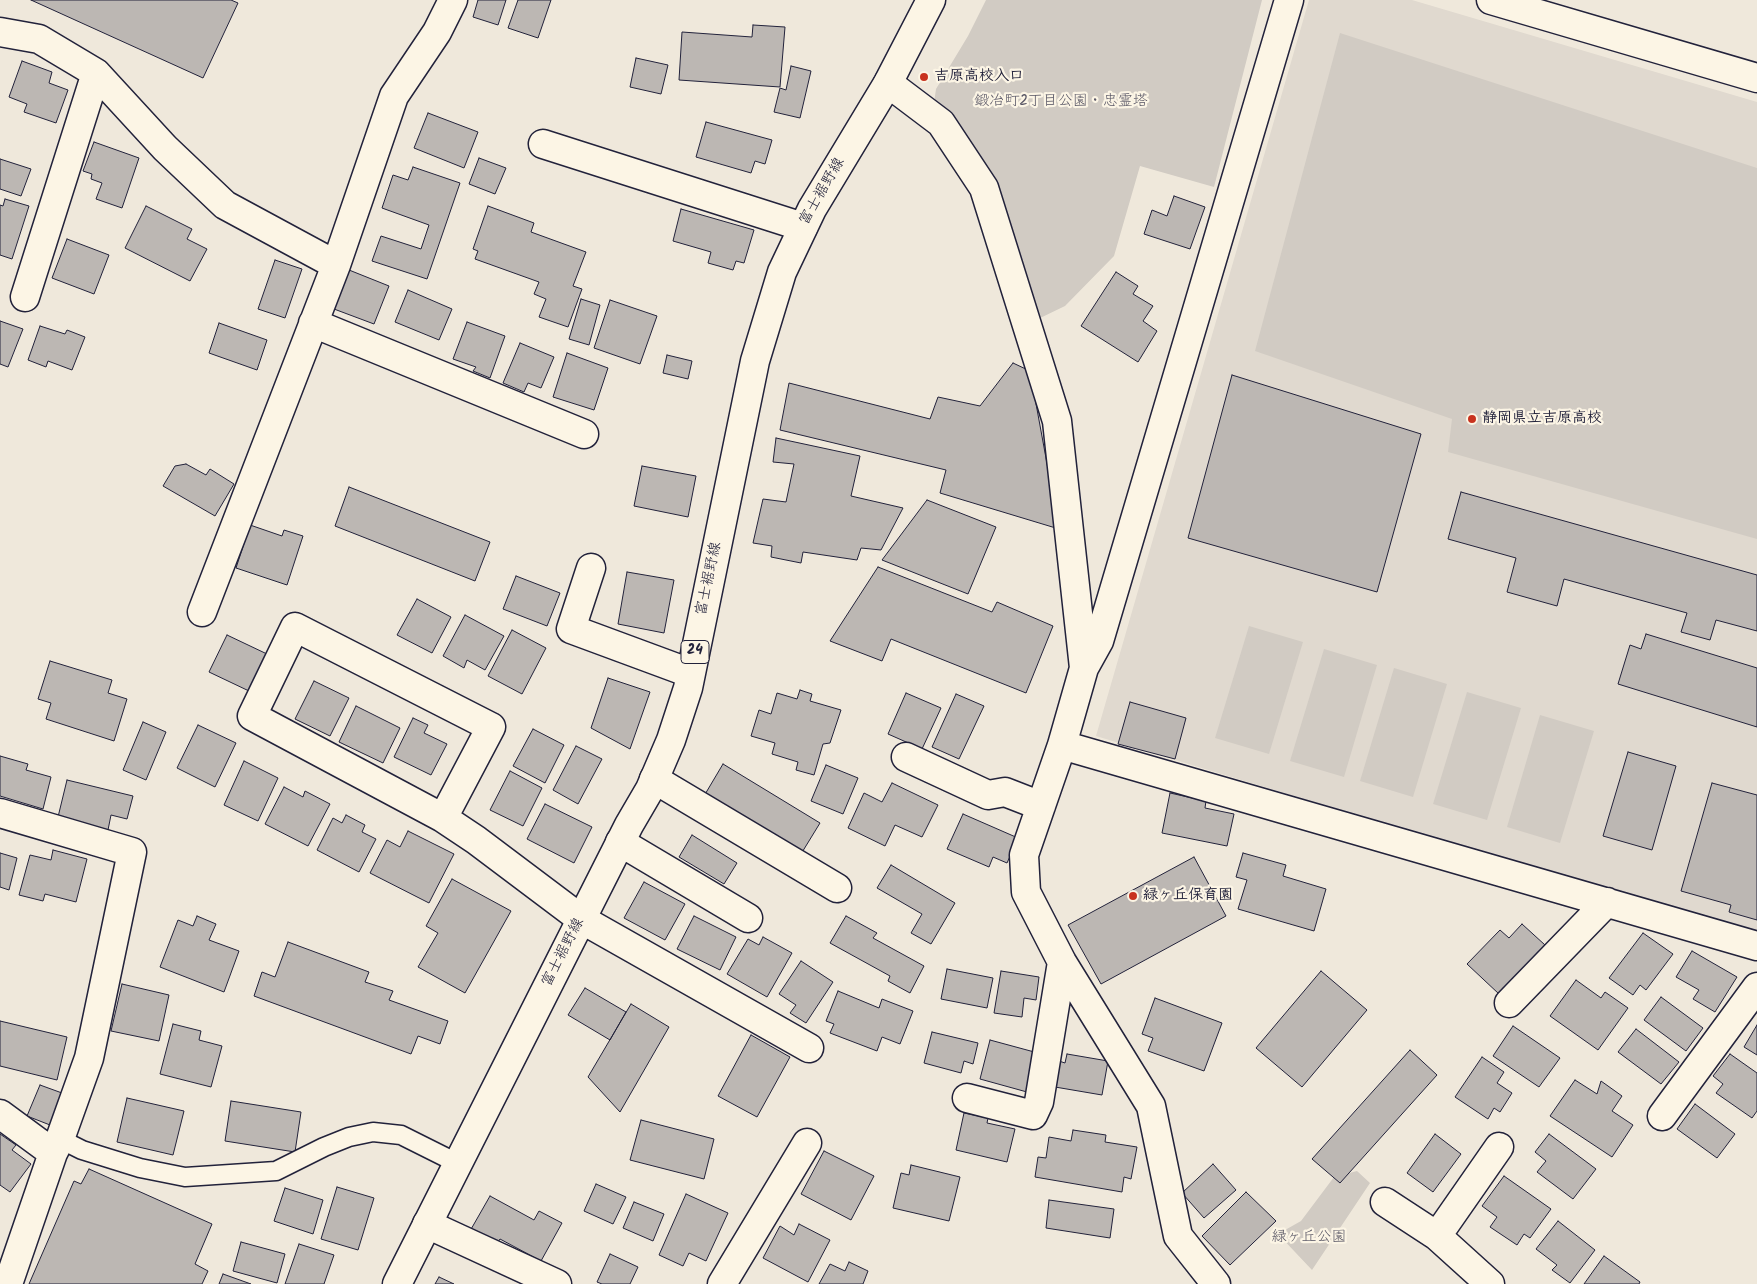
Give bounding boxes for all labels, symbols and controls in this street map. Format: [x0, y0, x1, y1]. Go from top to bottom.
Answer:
place label: 吉原高校入口 [934, 68, 1024, 86]
marker: 吉原高校入口 [918, 71, 930, 83]
park label: 鍛冶町2丁目公園・忠霊塔 [974, 93, 1148, 111]
street label: 富士裾野線 [796, 155, 850, 229]
place label: 静岡県立吉原高校 [1482, 410, 1602, 428]
marker: 静岡県立吉原高校 [1466, 413, 1478, 425]
street label: 富士裾野線 [693, 540, 727, 618]
road number: 24 [681, 640, 709, 664]
place label: 緑ヶ丘保育園 [1143, 887, 1233, 905]
marker: 緑ヶ丘保育園 [1127, 890, 1139, 902]
street label: 富士裾野線 [539, 916, 589, 990]
park label: 緑ヶ丘公園 [1272, 1229, 1346, 1247]

